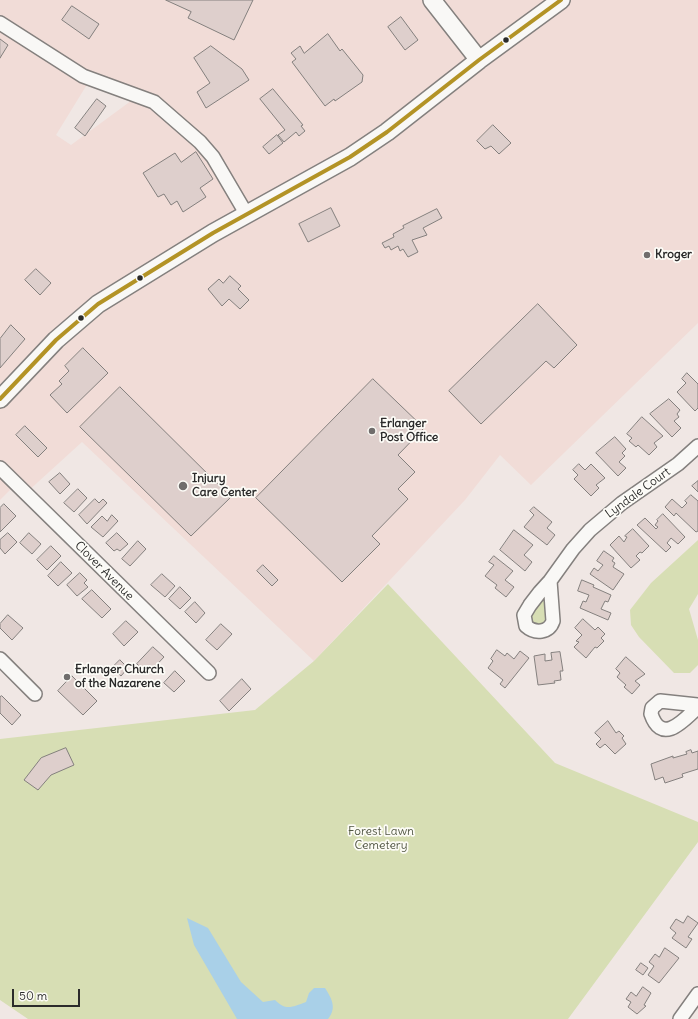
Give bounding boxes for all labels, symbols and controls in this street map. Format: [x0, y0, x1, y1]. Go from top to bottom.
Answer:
unlabelled marker [501, 35, 511, 45]
place label: Kroger [655, 248, 692, 262]
marker: Kroger [642, 250, 652, 260]
unlabelled marker [135, 273, 145, 283]
unlabelled marker [76, 313, 86, 323]
place label: Erlanger Post Office [380, 417, 438, 445]
marker: Erlanger Post Office [367, 426, 377, 436]
street label: Lyndale Court [603, 465, 673, 521]
place label: Injury Care Center [192, 472, 257, 500]
marker: Injury Care Center [177, 480, 189, 492]
street label: Clover Avenue [71, 538, 137, 604]
place label: Erlanger Church of the Nazarene [75, 663, 164, 691]
marker: Erlanger Church of the Nazarene [62, 672, 72, 682]
park label: Forest Lawn Cemetery [348, 825, 414, 853]
scale bar [14, 981, 82, 1007]
text: 50 m [19, 988, 47, 1003]

